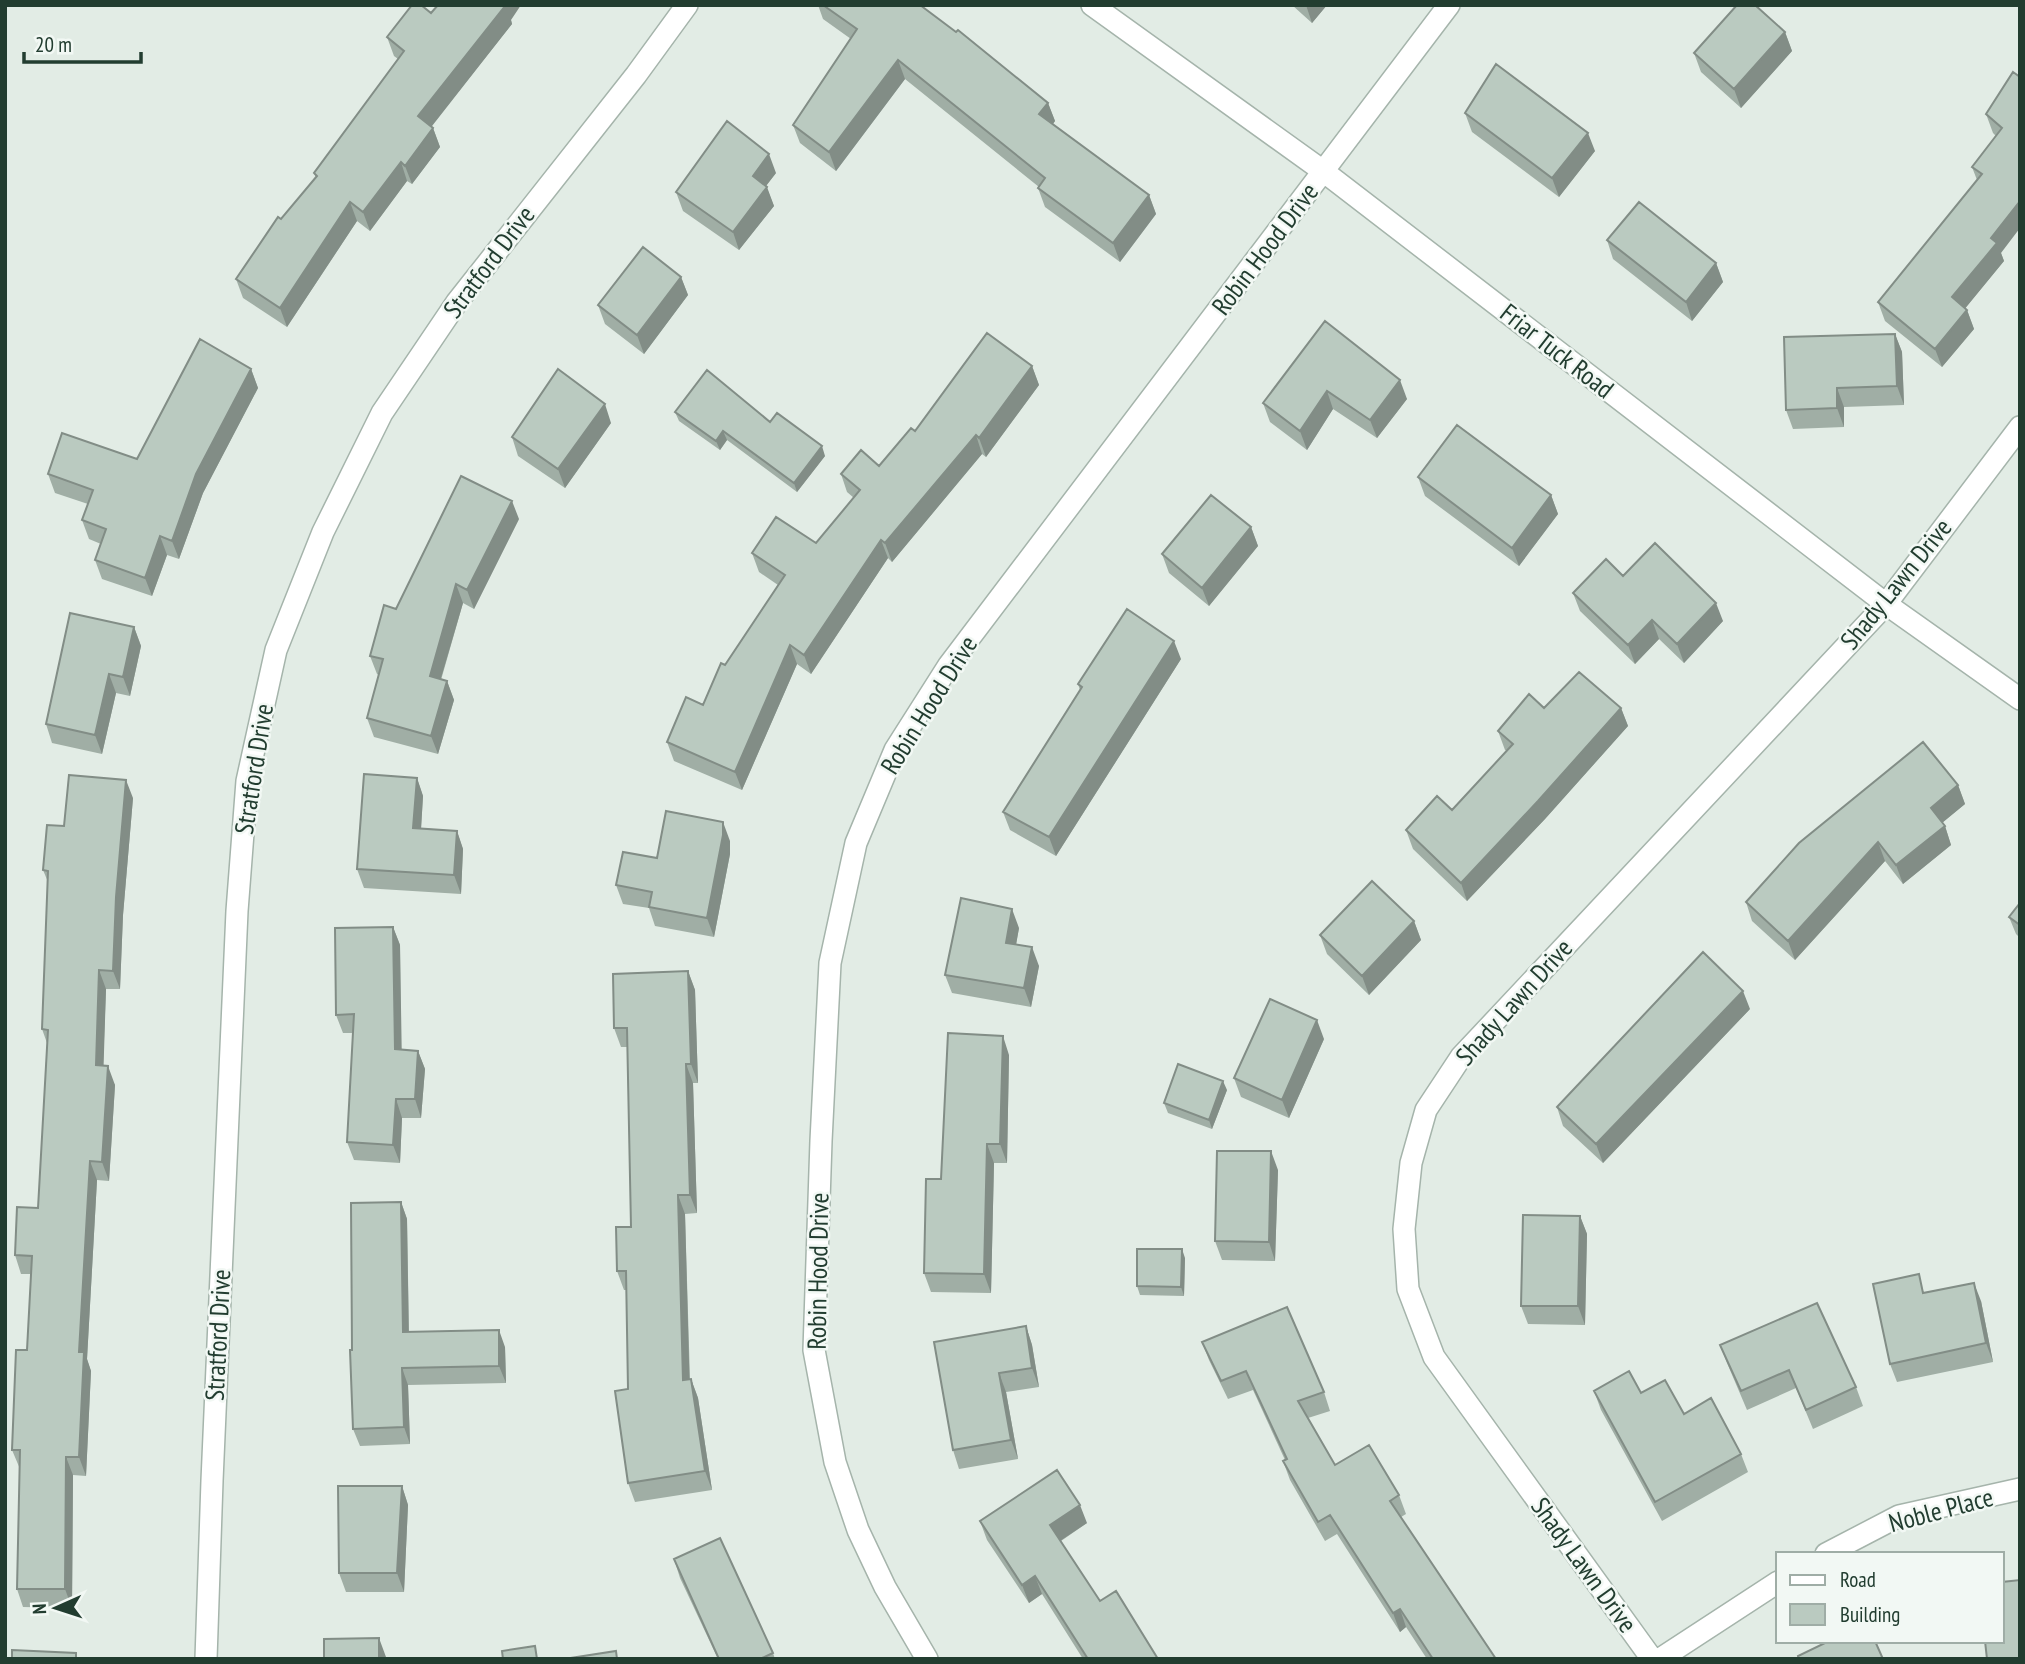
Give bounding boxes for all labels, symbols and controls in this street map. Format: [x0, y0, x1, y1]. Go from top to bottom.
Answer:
scale bar [24, 21, 142, 65]
text: 20 m [35, 31, 72, 58]
street label: Robin Hood Drive [1204, 176, 1325, 321]
street label: Stratford Drive [436, 199, 541, 324]
street label: Friar Tuck Road [1494, 296, 1621, 405]
street label: Shady Lawn Drive [1833, 511, 1958, 656]
street label: Robin Hood Drive [873, 629, 984, 780]
street label: Stratford Drive [227, 701, 280, 837]
street label: Shady Lawn Drive [1448, 932, 1579, 1072]
street label: Robin Hood Drive [800, 1192, 835, 1350]
street label: Stratford Drive [198, 1268, 237, 1402]
street label: Noble Place [1885, 1480, 1997, 1539]
street label: Shady Lawn Drive [1524, 1491, 1645, 1639]
legend [1776, 1552, 2004, 1643]
text: Road [1840, 1566, 1876, 1593]
north arrow [21, 1573, 91, 1643]
text: Building [1840, 1601, 1900, 1628]
text: N [27, 1603, 51, 1615]

